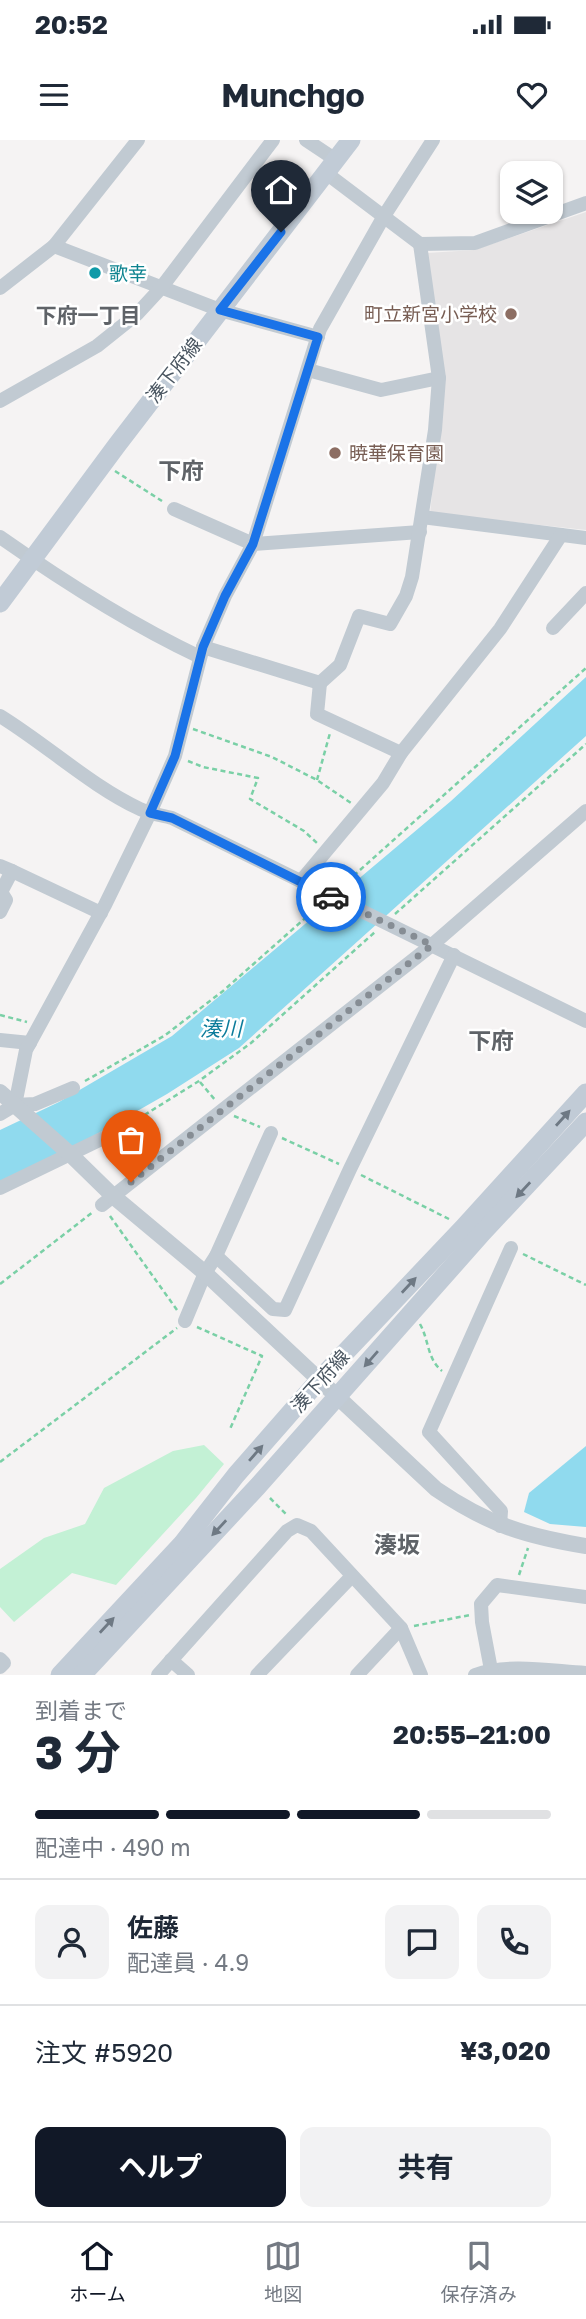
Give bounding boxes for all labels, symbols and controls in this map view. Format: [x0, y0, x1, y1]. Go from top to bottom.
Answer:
text: 20:52 [35, 9, 108, 40]
icon: menu [35, 76, 73, 114]
text: Munchgo [221, 76, 365, 114]
icon: heart [513, 76, 551, 114]
pin [251, 160, 311, 232]
map controls [500, 161, 563, 224]
button: layers [500, 161, 563, 224]
icon: home [262, 171, 300, 209]
place label: 歌幸 [109, 261, 147, 284]
marker: 歌幸 [87, 265, 103, 281]
district label: 下府一丁目 [36, 302, 141, 328]
place label: 町立新宮小学校 [364, 302, 497, 325]
marker: 町立新宮小学校 [503, 306, 519, 322]
street label: 湊下府線 [141, 333, 206, 407]
place label: 暁華保育園 [349, 441, 444, 464]
marker: 暁華保育園 [327, 445, 343, 461]
district label: 下府 [158, 456, 204, 484]
courier [296, 862, 366, 932]
icon: car [312, 878, 350, 916]
water label: 湊川 [200, 1015, 244, 1041]
district label: 下府 [468, 1026, 514, 1054]
one-way arrow [555, 1109, 571, 1127]
pin [101, 1110, 161, 1182]
icon: bag [112, 1121, 150, 1159]
one-way arrow [515, 1181, 531, 1199]
one-way arrow [401, 1277, 417, 1294]
street label: 湊下府線 [286, 1345, 354, 1417]
one-way arrow [363, 1350, 379, 1368]
one-way arrow [248, 1444, 264, 1462]
one-way arrow [211, 1519, 227, 1536]
district label: 湊坂 [374, 1530, 420, 1558]
one-way arrow [99, 1616, 115, 1634]
text: 到着まで [35, 1696, 127, 1724]
text: 20:55–21:00 [393, 1719, 551, 1750]
text: 3 分 [35, 1724, 121, 1779]
text: 配達中 · 490 m [35, 1833, 191, 1861]
button: person [35, 1905, 109, 1979]
button: chat [385, 1905, 459, 1979]
button: phone [477, 1905, 551, 1979]
text: 佐藤 [127, 1912, 179, 1943]
text: 配達員 · 4.9 [127, 1948, 249, 1976]
text: ¥3,020 [460, 2035, 551, 2066]
text: 注文 #5920 [35, 2037, 173, 2068]
button: ヘルプ [35, 2127, 286, 2207]
button: 共有 [300, 2127, 551, 2207]
tab: ホーム [69, 2237, 126, 2306]
tab: 地図 [264, 2237, 302, 2306]
tab: 保存済み [441, 2237, 517, 2306]

